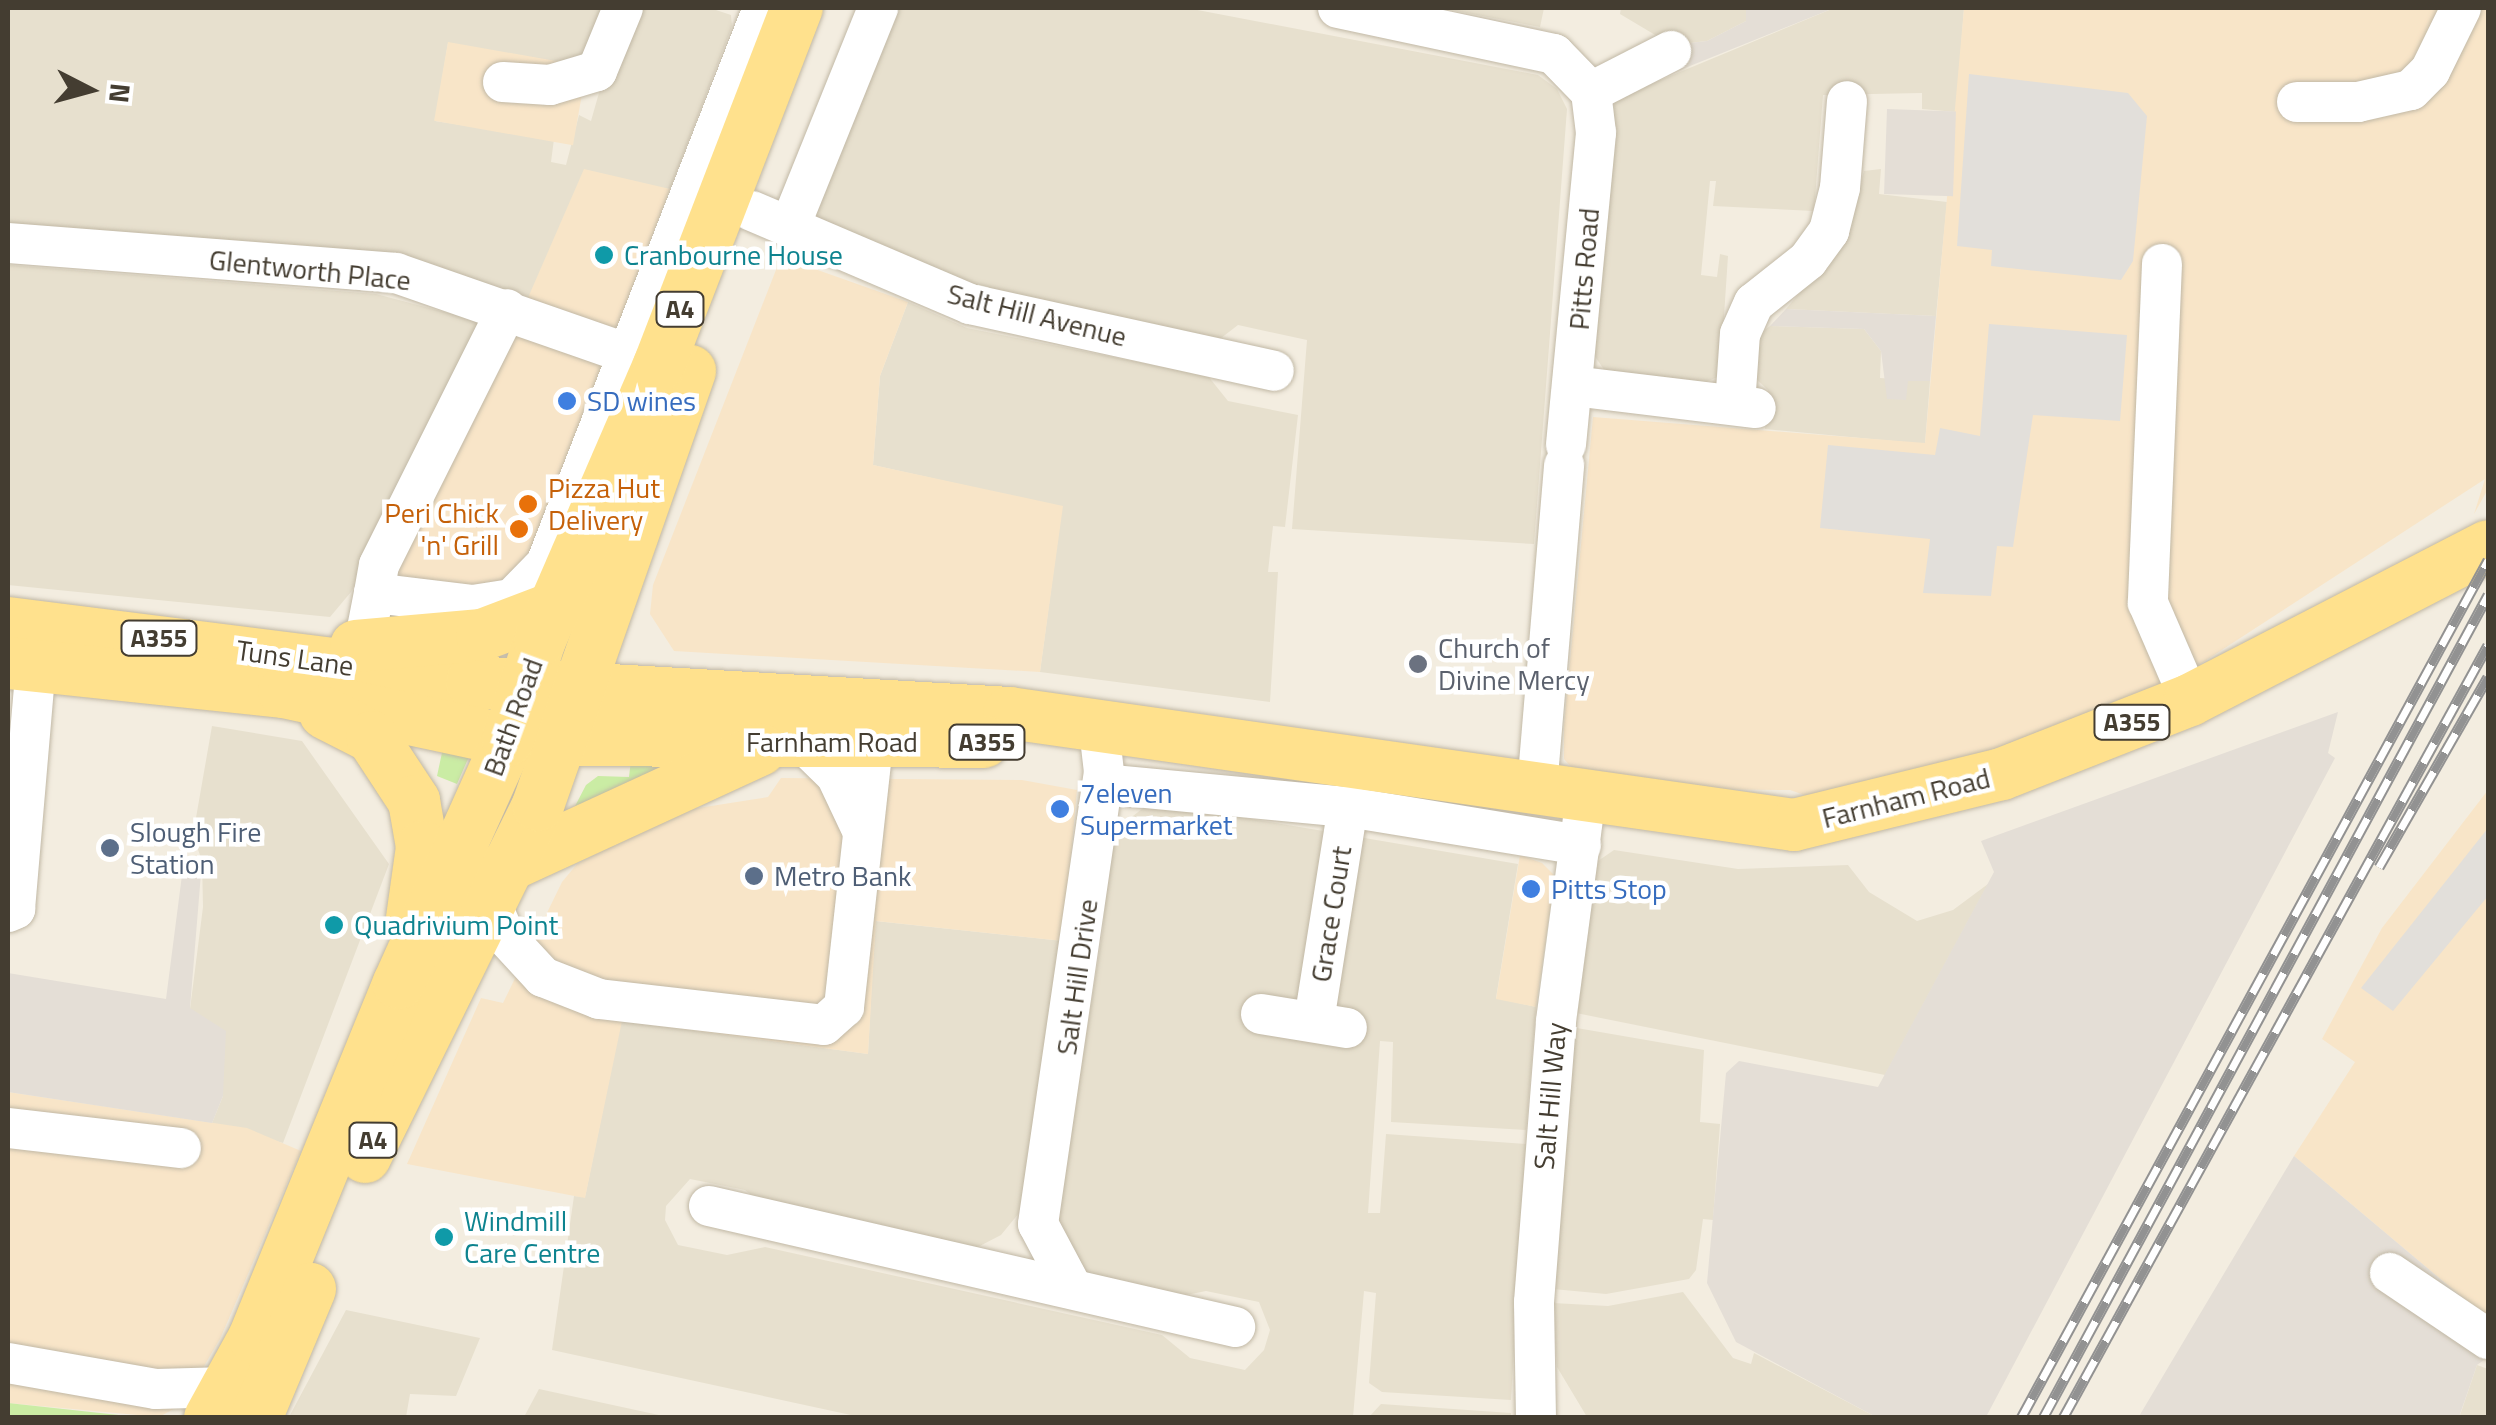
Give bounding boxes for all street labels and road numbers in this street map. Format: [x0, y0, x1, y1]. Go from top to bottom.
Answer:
street label: Pitts Road [1562, 207, 1606, 331]
street label: Glentworth Place [207, 243, 413, 297]
street label: Salt Hill Avenue [944, 277, 1130, 353]
road number: A4 [655, 289, 705, 329]
road number: A355 [119, 618, 199, 658]
street label: Tuns Lane [234, 633, 356, 683]
street label: Bath Road [476, 654, 550, 780]
road number: A355 [2092, 702, 2172, 742]
road number: A355 [947, 722, 1027, 762]
street label: Farnham Road [746, 725, 918, 759]
street label: Farnham Road [1819, 761, 1993, 835]
street label: Grace Court [1304, 844, 1358, 984]
street label: Salt Hill Drive [1049, 897, 1105, 1057]
street label: Salt Hill Way [1527, 1021, 1573, 1171]
road number: A4 [348, 1120, 398, 1160]

